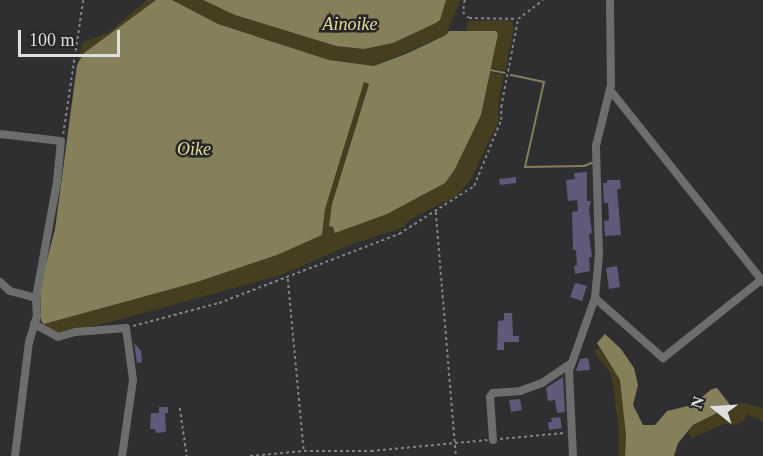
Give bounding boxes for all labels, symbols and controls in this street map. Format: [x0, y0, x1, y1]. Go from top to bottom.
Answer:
water label: Ainoike [323, 13, 377, 35]
scale bar [21, 18, 123, 56]
text: 100 m [29, 30, 75, 50]
water label: Oike [177, 138, 211, 160]
north arrow [685, 378, 745, 438]
text: N [688, 394, 707, 410]

